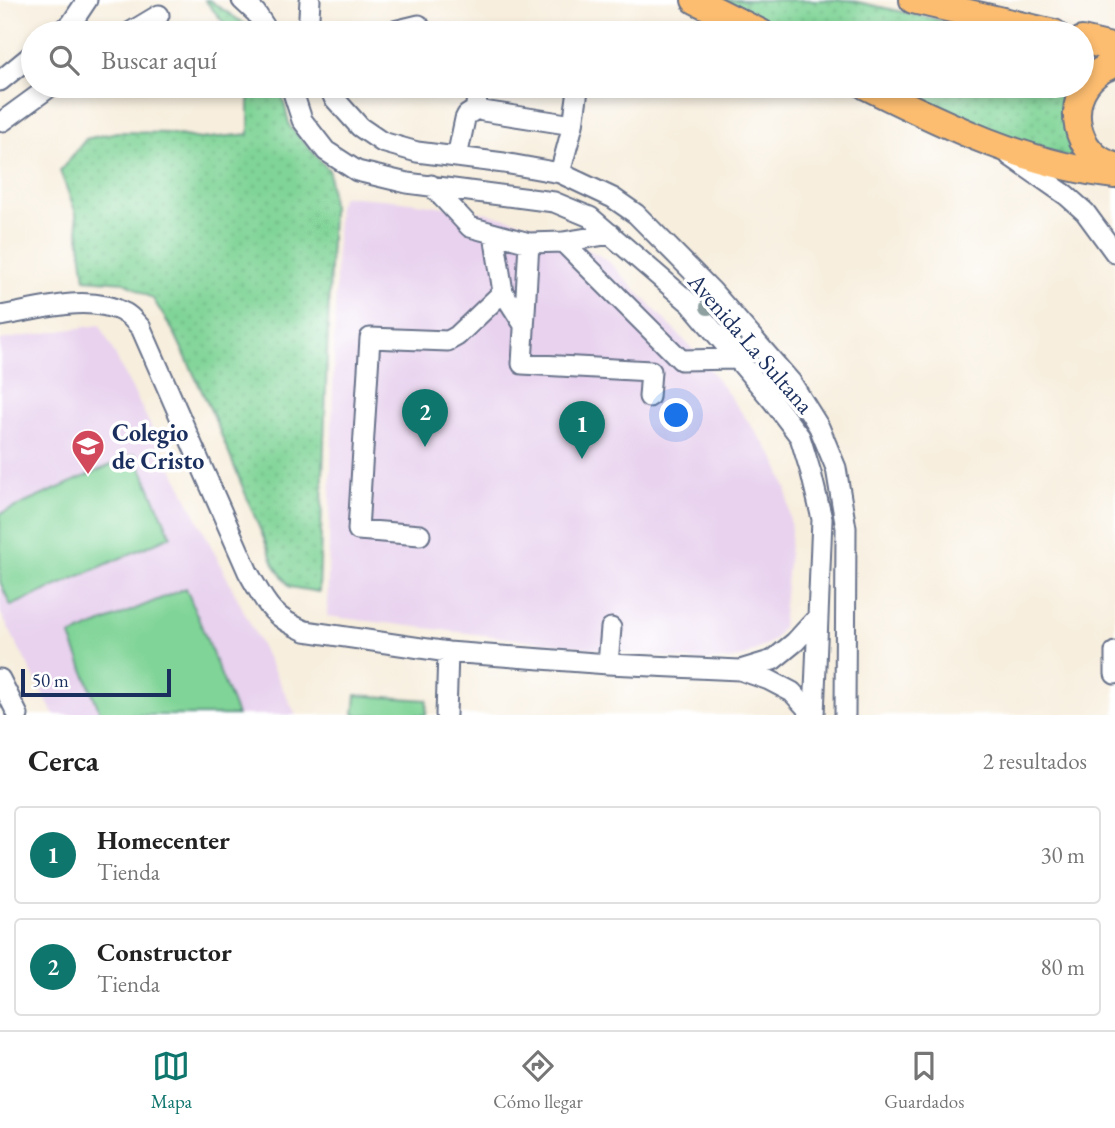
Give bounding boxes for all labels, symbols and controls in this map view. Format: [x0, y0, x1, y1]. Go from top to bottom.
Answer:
search box [21, 21, 1094, 98]
icon: search [45, 41, 83, 79]
text: Buscar aquí [101, 43, 217, 77]
street label: Avenida La Sultana [681, 265, 821, 420]
pin: 2 [402, 389, 448, 447]
your location [659, 398, 693, 432]
pin: 1 [559, 401, 605, 459]
place label: Colegio de Cristo [112, 417, 204, 476]
school or university icon: Colegio de Cristo [69, 427, 107, 476]
scale bar [21, 666, 172, 698]
text: 50 m [32, 668, 69, 693]
text: Cerca [28, 741, 99, 780]
text: 2 resultados [983, 746, 1087, 776]
text: Homecenter [97, 823, 230, 857]
text: 1 [47, 840, 59, 870]
text: 30 m [1040, 840, 1085, 870]
text: Tienda [97, 857, 160, 887]
text: Constructor [97, 935, 232, 969]
text: 2 [47, 952, 59, 982]
text: 80 m [1040, 952, 1085, 982]
text: Tienda [97, 969, 160, 999]
tab: Mapa [151, 1047, 192, 1114]
tab: Cómo llegar [493, 1047, 583, 1114]
tab: Guardados [884, 1047, 964, 1114]

